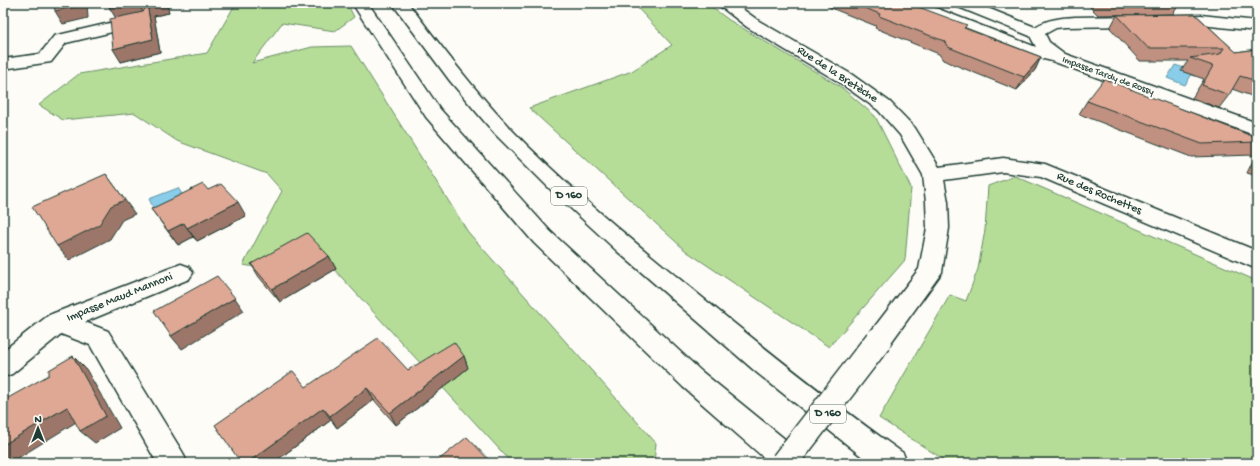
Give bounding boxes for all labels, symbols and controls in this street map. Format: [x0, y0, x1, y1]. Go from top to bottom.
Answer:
street label: Rue de la Bretèche [794, 44, 881, 107]
street label: Impasse Tardy de Rossy [1060, 54, 1156, 98]
street label: Rue des Rochettes [1054, 170, 1144, 218]
road number: D 160 [551, 187, 587, 205]
street label: Impasse Maud Mannoni [65, 270, 175, 326]
road number: D 160 [810, 405, 846, 423]
north arrow [18, 408, 58, 448]
text: N [34, 414, 42, 426]

